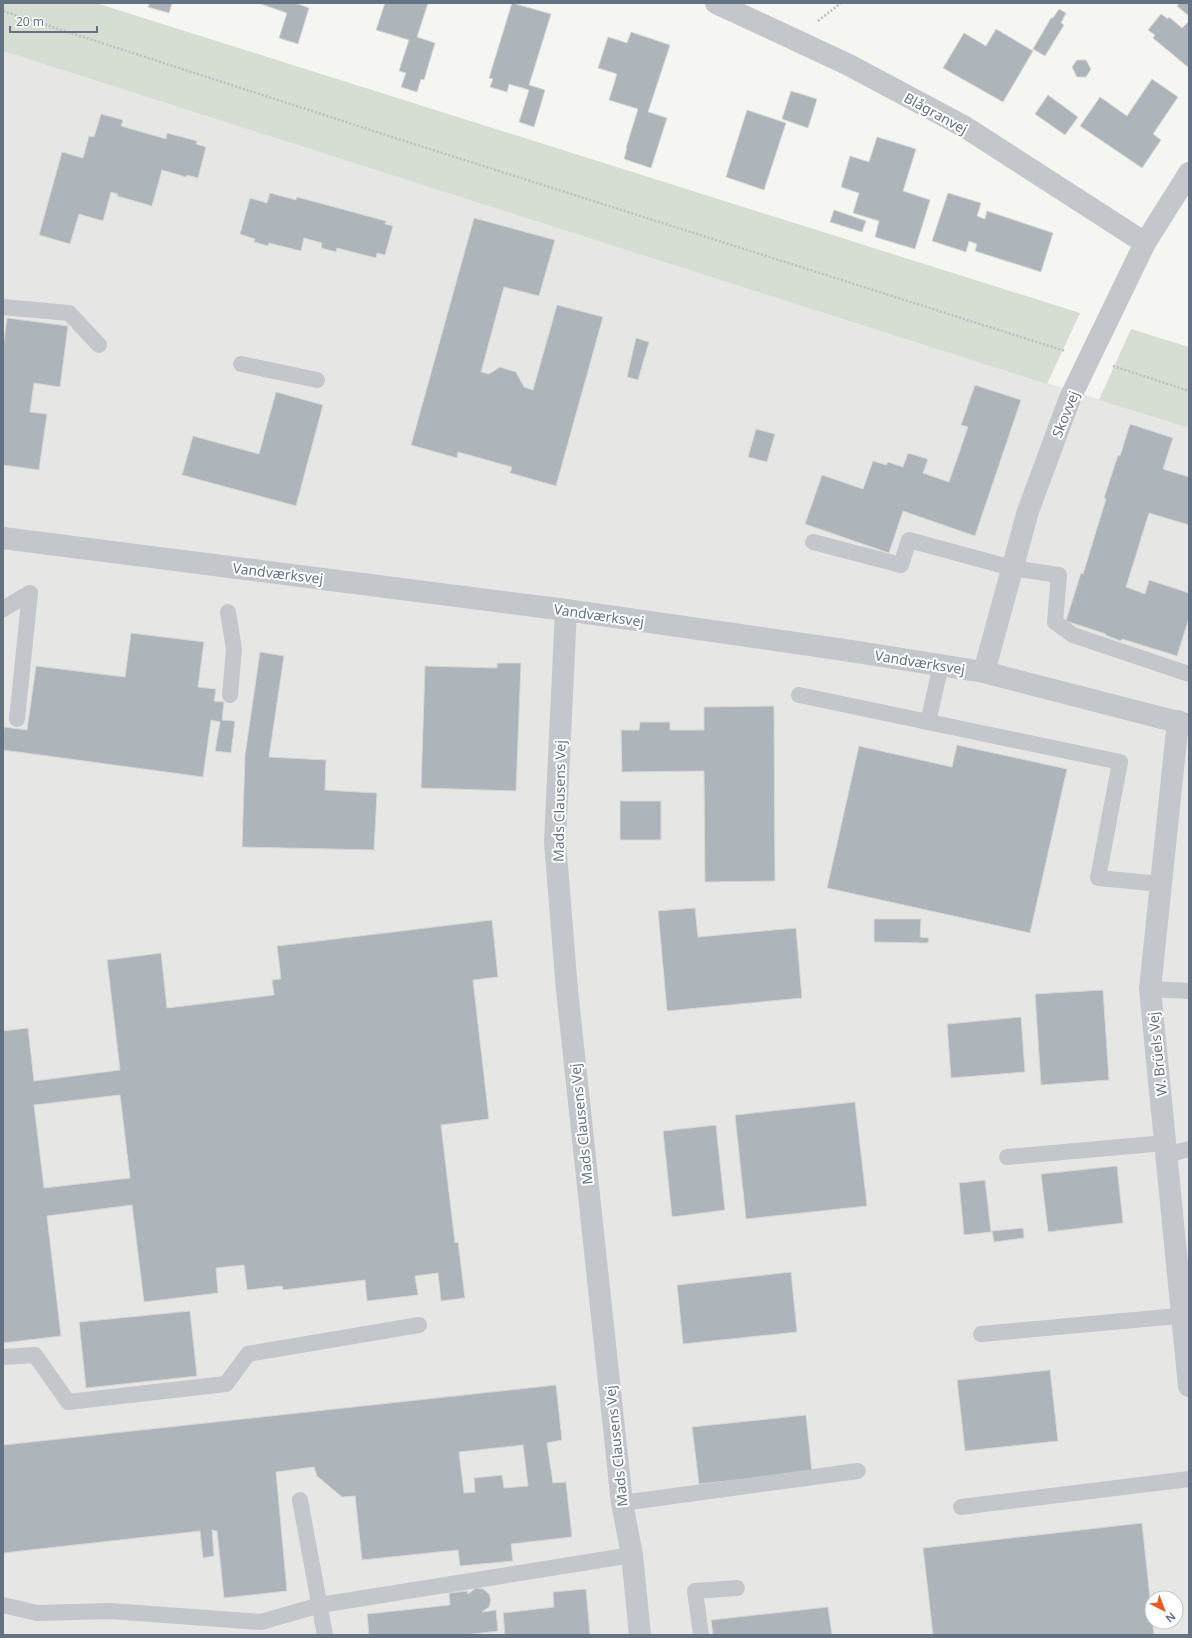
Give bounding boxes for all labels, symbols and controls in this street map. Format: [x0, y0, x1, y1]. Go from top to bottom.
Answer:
scale bar [10, 8, 97, 34]
text: 20 m [16, 13, 44, 30]
street label: Blågranvej [901, 88, 971, 138]
street label: Skovvej [1047, 388, 1083, 440]
street label: Vandværksvej [232, 558, 324, 588]
street label: Vandværksvej [553, 599, 645, 631]
street label: Vandværksvej [874, 645, 966, 679]
street label: Mads Clausens Vej [548, 740, 570, 862]
street label: W. Brüels Vej [1143, 1011, 1171, 1097]
street label: Mads Clausens Vej [565, 1062, 597, 1186]
street label: Mads Clausens Vej [600, 1384, 632, 1508]
north arrow [1144, 1590, 1184, 1630]
text: N [1163, 1609, 1179, 1626]

